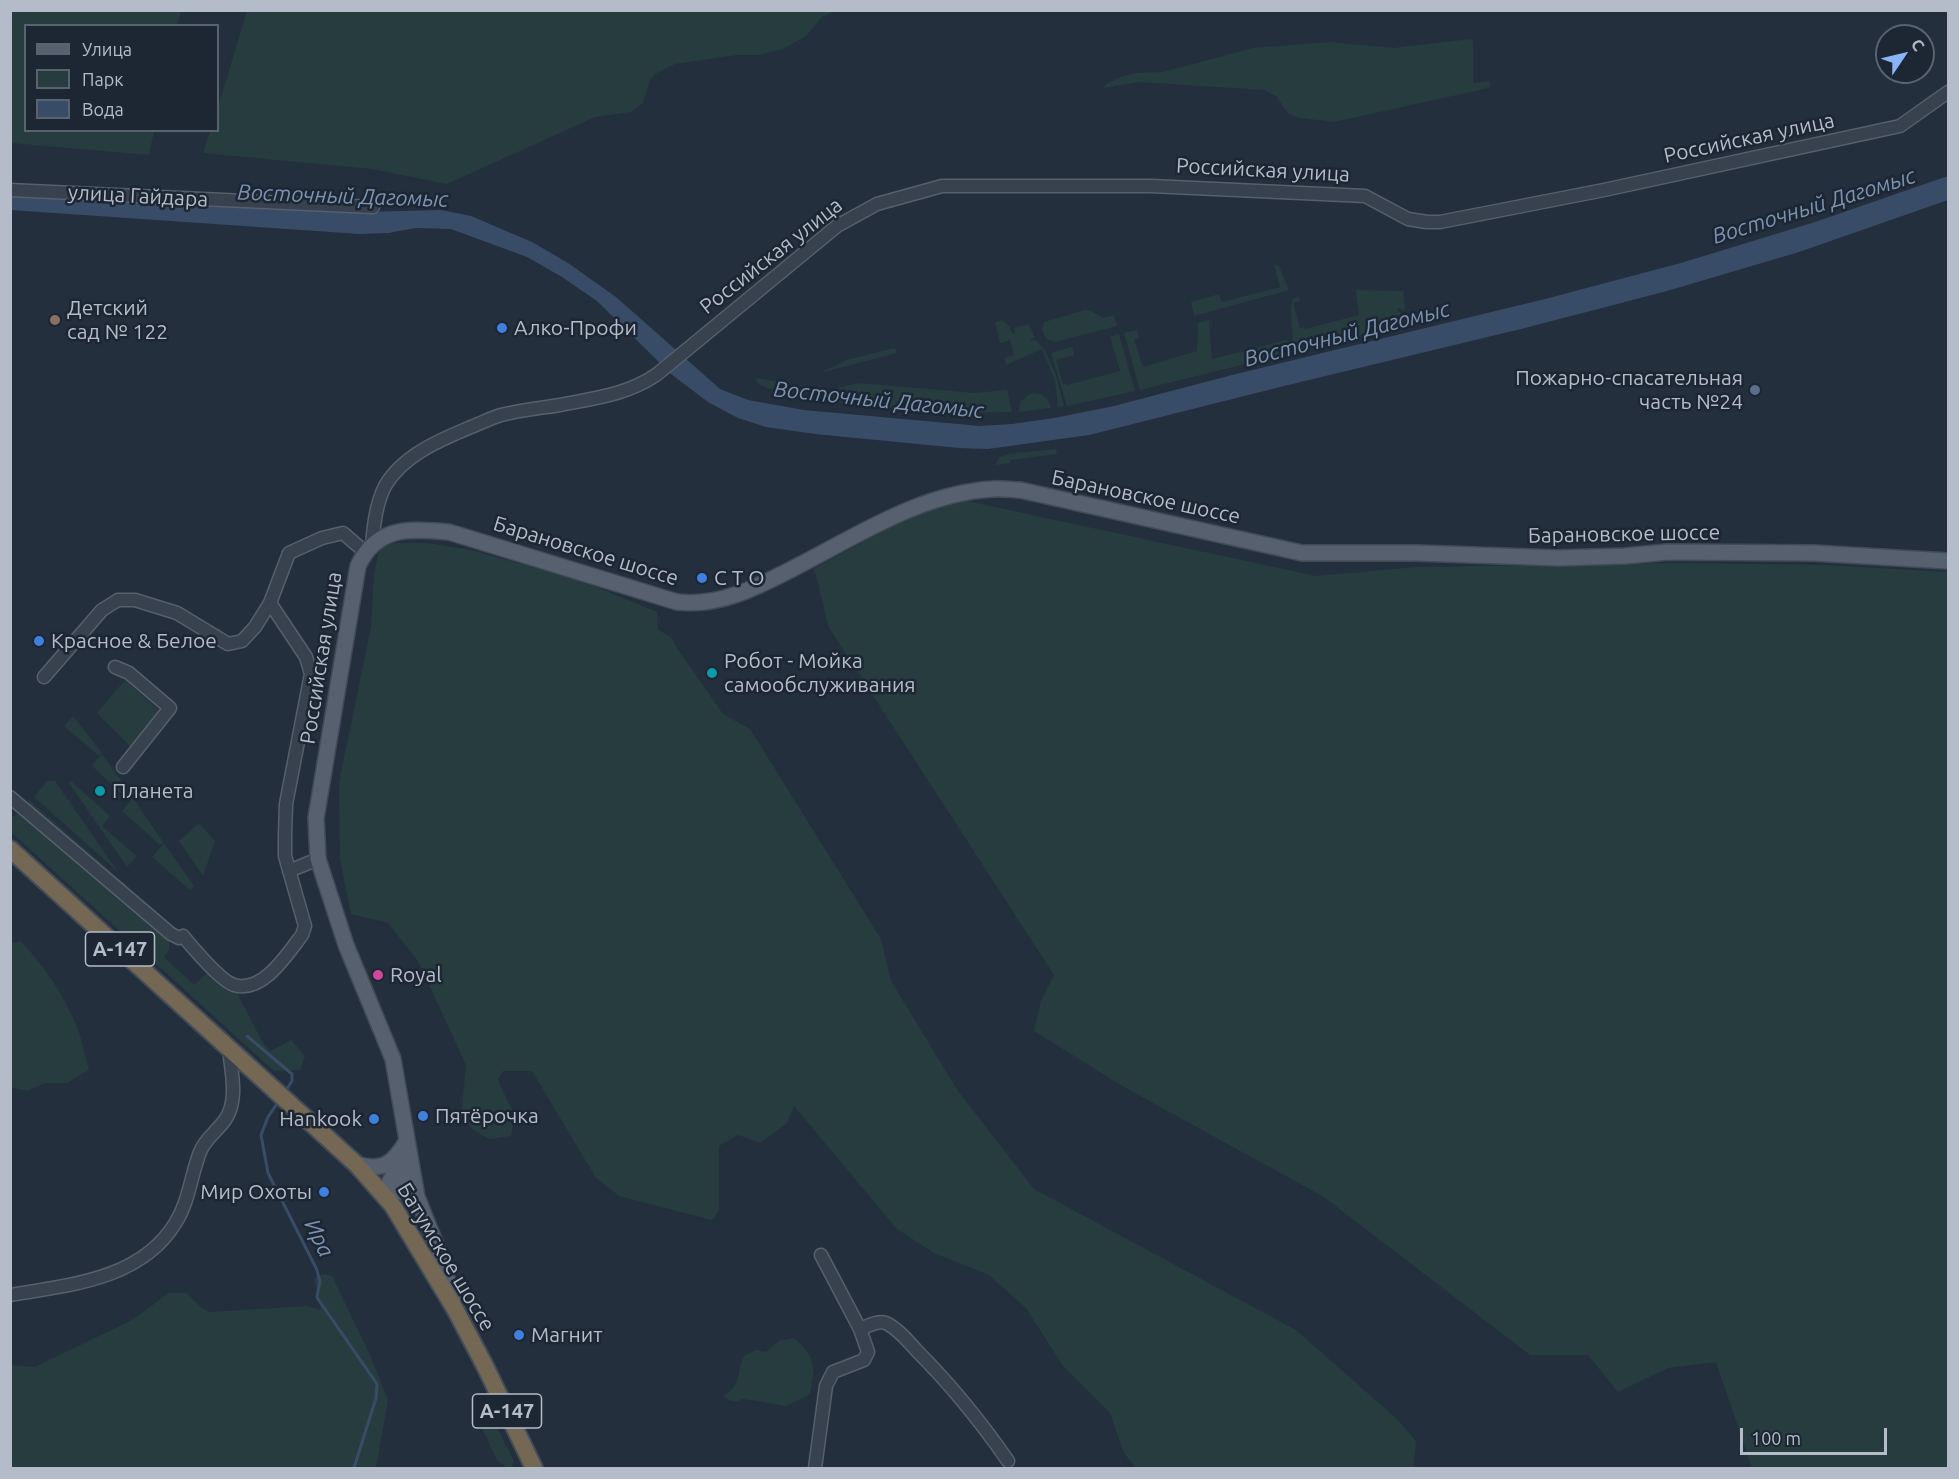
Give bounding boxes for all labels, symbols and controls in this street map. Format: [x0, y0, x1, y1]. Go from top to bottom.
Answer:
legend [24, 24, 219, 132]
north arrow [1875, 24, 1935, 84]
text: С [1908, 35, 1928, 54]
text: Улица [82, 39, 132, 59]
text: Парк [82, 69, 123, 89]
text: Вода [82, 99, 124, 119]
street label: Российская улица [1661, 108, 1837, 168]
street label: Российская улица [1175, 153, 1351, 187]
water label: Восточный Дагомыс [1709, 162, 1919, 250]
water label: Восточный Дагомыс [237, 179, 449, 213]
street label: улица Гайдара [67, 180, 209, 212]
street label: Российская улица [695, 193, 847, 319]
place label: Детский сад № 122 [67, 295, 168, 345]
water label: Восточный Дагомыс [1241, 296, 1453, 372]
marker: Детский сад № 122 [48, 313, 62, 327]
place label: Алко-Профи [514, 315, 637, 341]
marker: Алко-Профи [495, 321, 509, 335]
place label: Пожарно-спасательная часть №24 [1515, 365, 1743, 415]
water label: Восточный Дагомыс [772, 376, 986, 424]
marker: Пожарно-спасательная часть №24 [1748, 383, 1762, 397]
street label: Барановское шоссе [1049, 465, 1243, 529]
street label: Барановское шоссе [490, 511, 682, 591]
street label: Барановское шоссе [1528, 520, 1720, 548]
place label: С Т О [714, 565, 764, 591]
street label: Российская улица [295, 570, 347, 746]
marker: С Т О [695, 571, 709, 585]
place label: Красное & Белое [51, 628, 217, 654]
marker: Красное & Белое [32, 634, 46, 648]
place label: Робот - Мойка самообслуживания [724, 648, 916, 698]
marker: Робот - Мойка самообслуживания [705, 666, 719, 680]
place label: Планета [112, 778, 194, 804]
marker: Планета [93, 784, 107, 798]
road number: А-147 [86, 932, 154, 966]
place label: Royal [390, 962, 442, 988]
marker: Royal [371, 968, 385, 982]
place label: Пятёрочка [435, 1103, 539, 1129]
place label: Hankook [279, 1106, 362, 1132]
marker: Пятёрочка [416, 1109, 430, 1123]
marker: Hankook [367, 1112, 381, 1126]
street label: Батумское шоссе [392, 1178, 500, 1336]
place label: Мир Охоты [200, 1179, 312, 1205]
marker: Мир Охоты [317, 1185, 331, 1199]
water label: Ира [299, 1215, 339, 1261]
place label: Магнит [531, 1322, 603, 1348]
marker: Магнит [512, 1328, 526, 1342]
road number: А-147 [472, 1394, 542, 1428]
scale bar [1743, 1416, 1890, 1454]
text: 100 m [1751, 1428, 1801, 1448]

